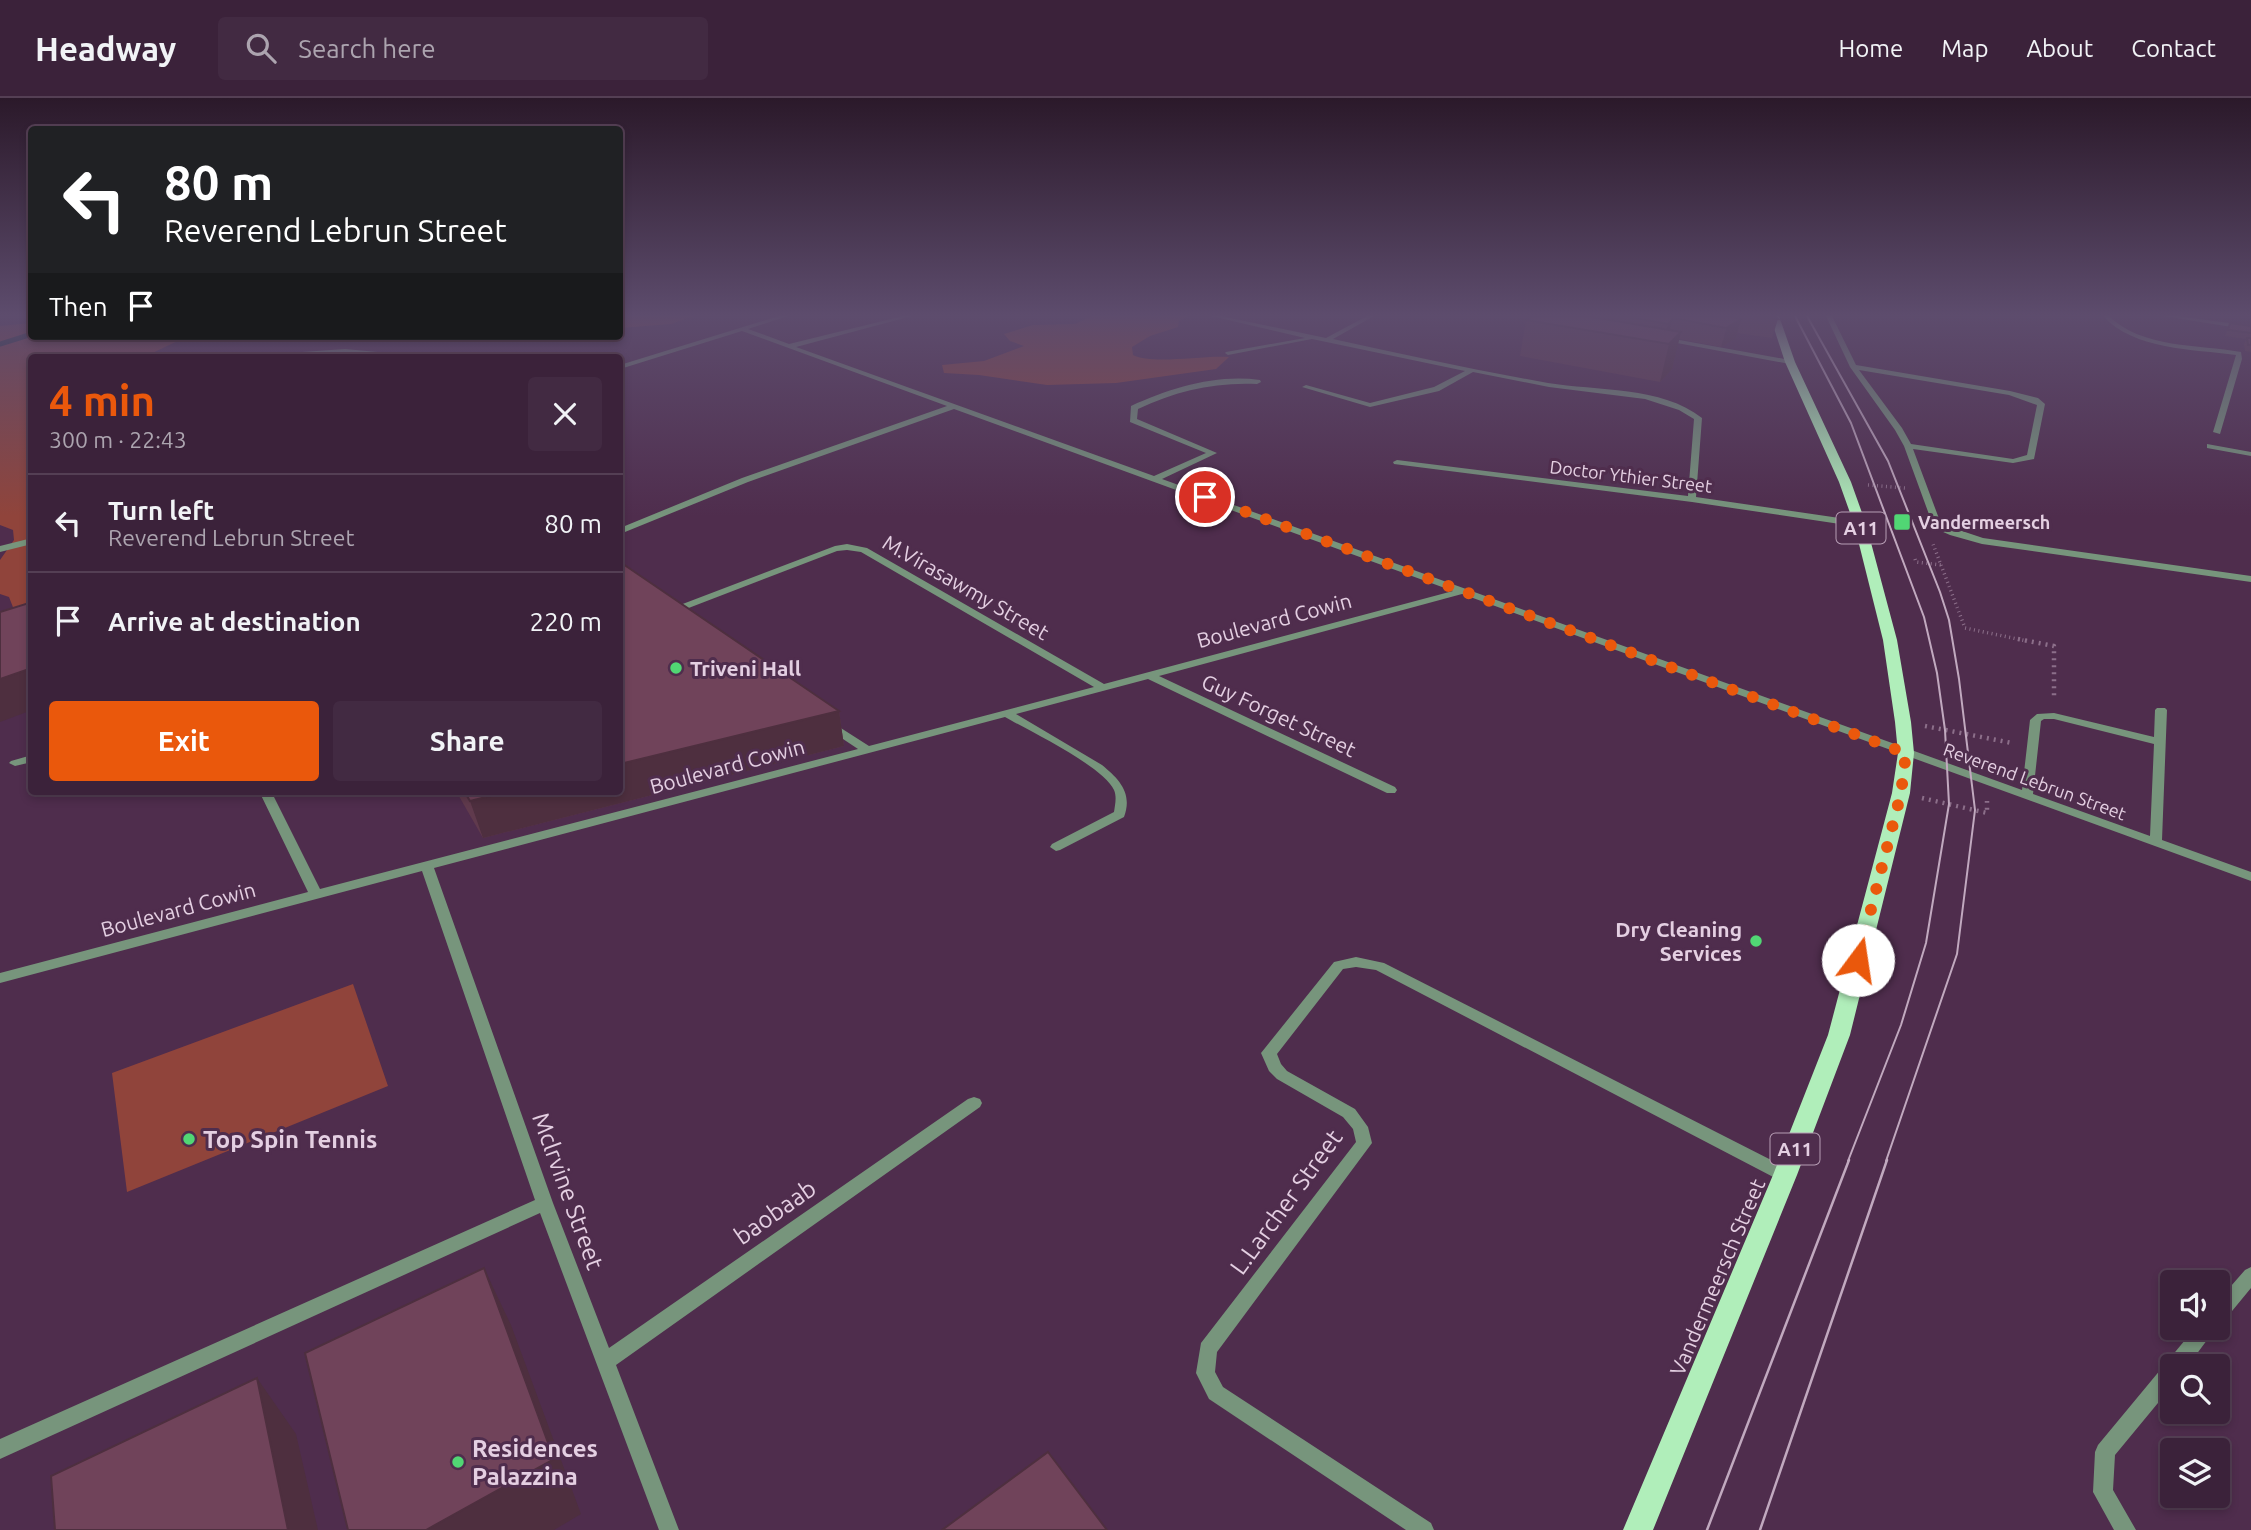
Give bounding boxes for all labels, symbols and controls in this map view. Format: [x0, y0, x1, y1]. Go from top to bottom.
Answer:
search box [218, 17, 708, 80]
icon: search [242, 29, 280, 67]
text: Headway [35, 30, 176, 67]
text: Search here [298, 34, 436, 63]
text: Home [1838, 35, 1903, 62]
text: Map [1941, 35, 1988, 62]
text: About [2026, 35, 2093, 62]
text: Contact [2131, 35, 2216, 62]
icon: left [49, 154, 140, 245]
text: 80 m [164, 154, 273, 209]
text: Reverend Lebrun Street [164, 212, 507, 248]
icon: arrive [122, 287, 160, 325]
text: Then [49, 292, 108, 321]
text: 4 min [49, 377, 155, 424]
button: close [528, 377, 602, 451]
text: 300 m · 22:43 [49, 427, 187, 452]
street label: Doctor Ythier Street [1549, 456, 1713, 496]
pin [1175, 467, 1235, 527]
icon: arrive [1186, 478, 1224, 516]
text: Turn left [108, 496, 214, 525]
icon: left [49, 504, 87, 542]
text: 80 m [544, 509, 602, 538]
road number: A11 [1836, 512, 1885, 544]
marker: Vandermeersch [1892, 512, 1912, 532]
place label: Vandermeersch [1918, 512, 2050, 532]
text: Reverend Lebrun Street [108, 525, 354, 550]
street label: M.Virasawmy Street [879, 530, 1053, 644]
street label: Boulevard Cowin [1194, 588, 1354, 652]
icon: arrive [49, 602, 87, 640]
text: Arrive at destination [108, 607, 361, 636]
text: 220 m [530, 607, 602, 636]
place label: Triveni Hall [690, 656, 801, 680]
marker: Triveni Hall [668, 660, 684, 676]
street label: Guy Forget Street [1198, 669, 1360, 761]
button: Exit [49, 701, 319, 781]
button: Share [333, 701, 602, 781]
street label: Boulevard Cowin [647, 734, 807, 798]
street label: Reverend Lebrun Street [1941, 739, 2129, 823]
street label: Boulevard Cowin [98, 877, 258, 941]
place label: Dry Cleaning Services [1615, 917, 1742, 965]
position arrow [1821, 923, 1895, 997]
marker: Dry Cleaning Services [1748, 933, 1764, 949]
street label: Mclrvine Street [527, 1109, 609, 1274]
street label: L.Larcher Street [1225, 1124, 1348, 1280]
place label: Top Spin Tennis [203, 1126, 377, 1153]
marker: Top Spin Tennis [181, 1131, 197, 1147]
road number: A11 [1770, 1134, 1820, 1164]
street label: baobaab [729, 1174, 821, 1250]
street label: Vandermeersch Street [1665, 1175, 1769, 1379]
map controls [2160, 1270, 2230, 1508]
button: sound [2160, 1270, 2230, 1340]
button: search [2160, 1354, 2230, 1424]
place label: Residences Palazzina [472, 1435, 598, 1490]
button: layers [2160, 1438, 2230, 1508]
marker: Residences Palazzina [450, 1454, 466, 1470]

